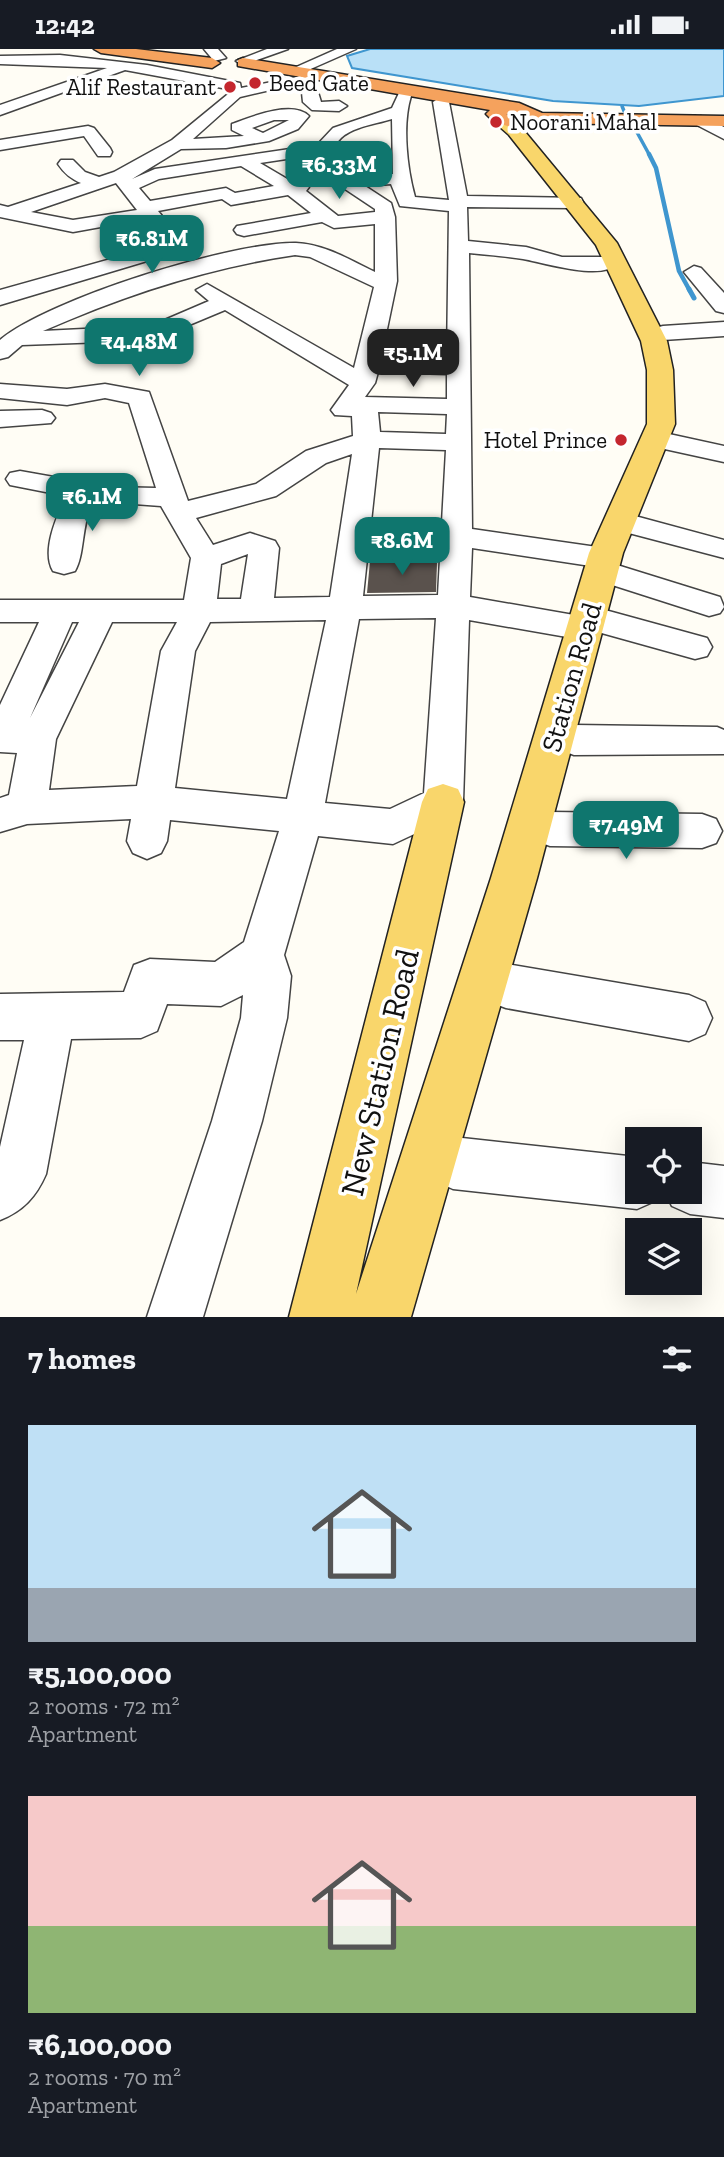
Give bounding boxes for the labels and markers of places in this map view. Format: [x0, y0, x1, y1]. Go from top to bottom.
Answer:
place label: Beed Gate [269, 69, 369, 97]
place label: Alif Restaurant [66, 73, 216, 101]
marker: Beed Gate [247, 75, 263, 91]
marker: Alif Restaurant [222, 79, 238, 95]
place label: Noorani Mahal [510, 108, 657, 136]
marker: Noorani Mahal [488, 114, 504, 130]
pin: ₹6.33M [282, 141, 396, 201]
pin: ₹6.81M [95, 215, 209, 275]
pin: ₹4.48M [82, 319, 196, 378]
pin: ₹5.1M [364, 329, 462, 389]
place label: Hotel Prince [484, 426, 607, 454]
marker: Hotel Prince [613, 432, 629, 448]
pin: ₹6.1M [43, 473, 141, 533]
pin: ₹8.6M [353, 517, 451, 577]
pin: ₹7.49M [569, 801, 683, 861]

